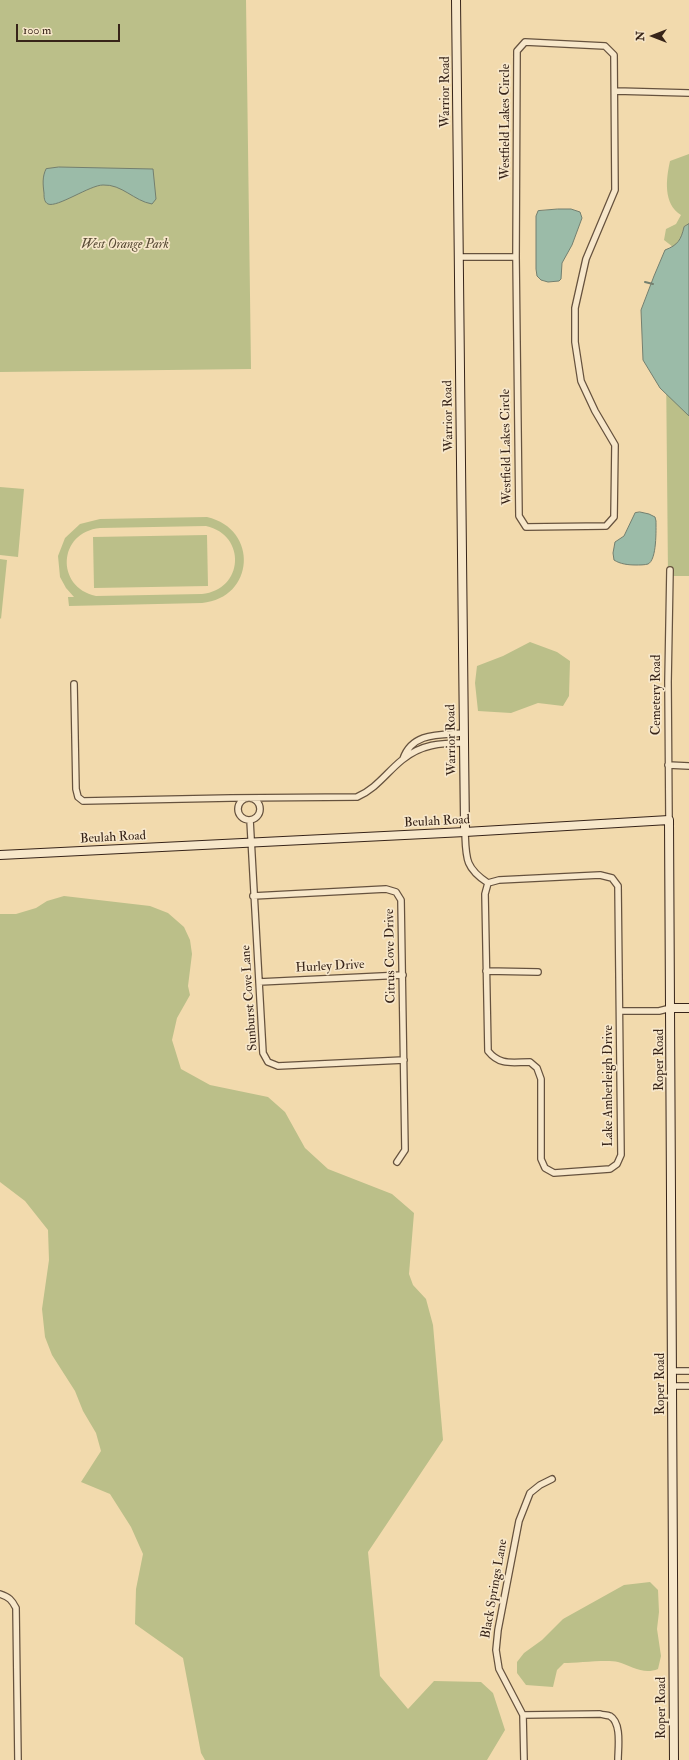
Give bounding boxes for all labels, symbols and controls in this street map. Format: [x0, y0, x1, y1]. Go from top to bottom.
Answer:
scale bar [18, 16, 122, 42]
north arrow [633, 16, 673, 56]
text: 100 m [23, 23, 51, 38]
text: N [634, 31, 647, 41]
street label: Warrior Road [438, 56, 454, 128]
street label: Westfield Lakes Circle [498, 64, 514, 180]
park label: West Orange Park [81, 237, 169, 253]
street label: Warrior Road [441, 380, 457, 452]
street label: Westfield Lakes Circle [498, 389, 516, 505]
street label: Cemetery Road [649, 655, 665, 735]
street label: Warrior Road [444, 704, 460, 776]
street label: Beulah Road [404, 812, 470, 832]
street label: Beulah Road [80, 828, 146, 848]
street label: Citrus Cove Drive [382, 908, 400, 1004]
street label: Sunburst Cove Lane [239, 945, 261, 1051]
street label: Hurley Drive [295, 957, 365, 977]
street label: Lake Amberleigh Drive [601, 1025, 617, 1147]
street label: Roper Road [652, 1029, 668, 1091]
street label: Roper Road [653, 1353, 669, 1415]
street label: Black Springs Lane [479, 1538, 511, 1640]
street label: Roper Road [654, 1677, 670, 1739]

